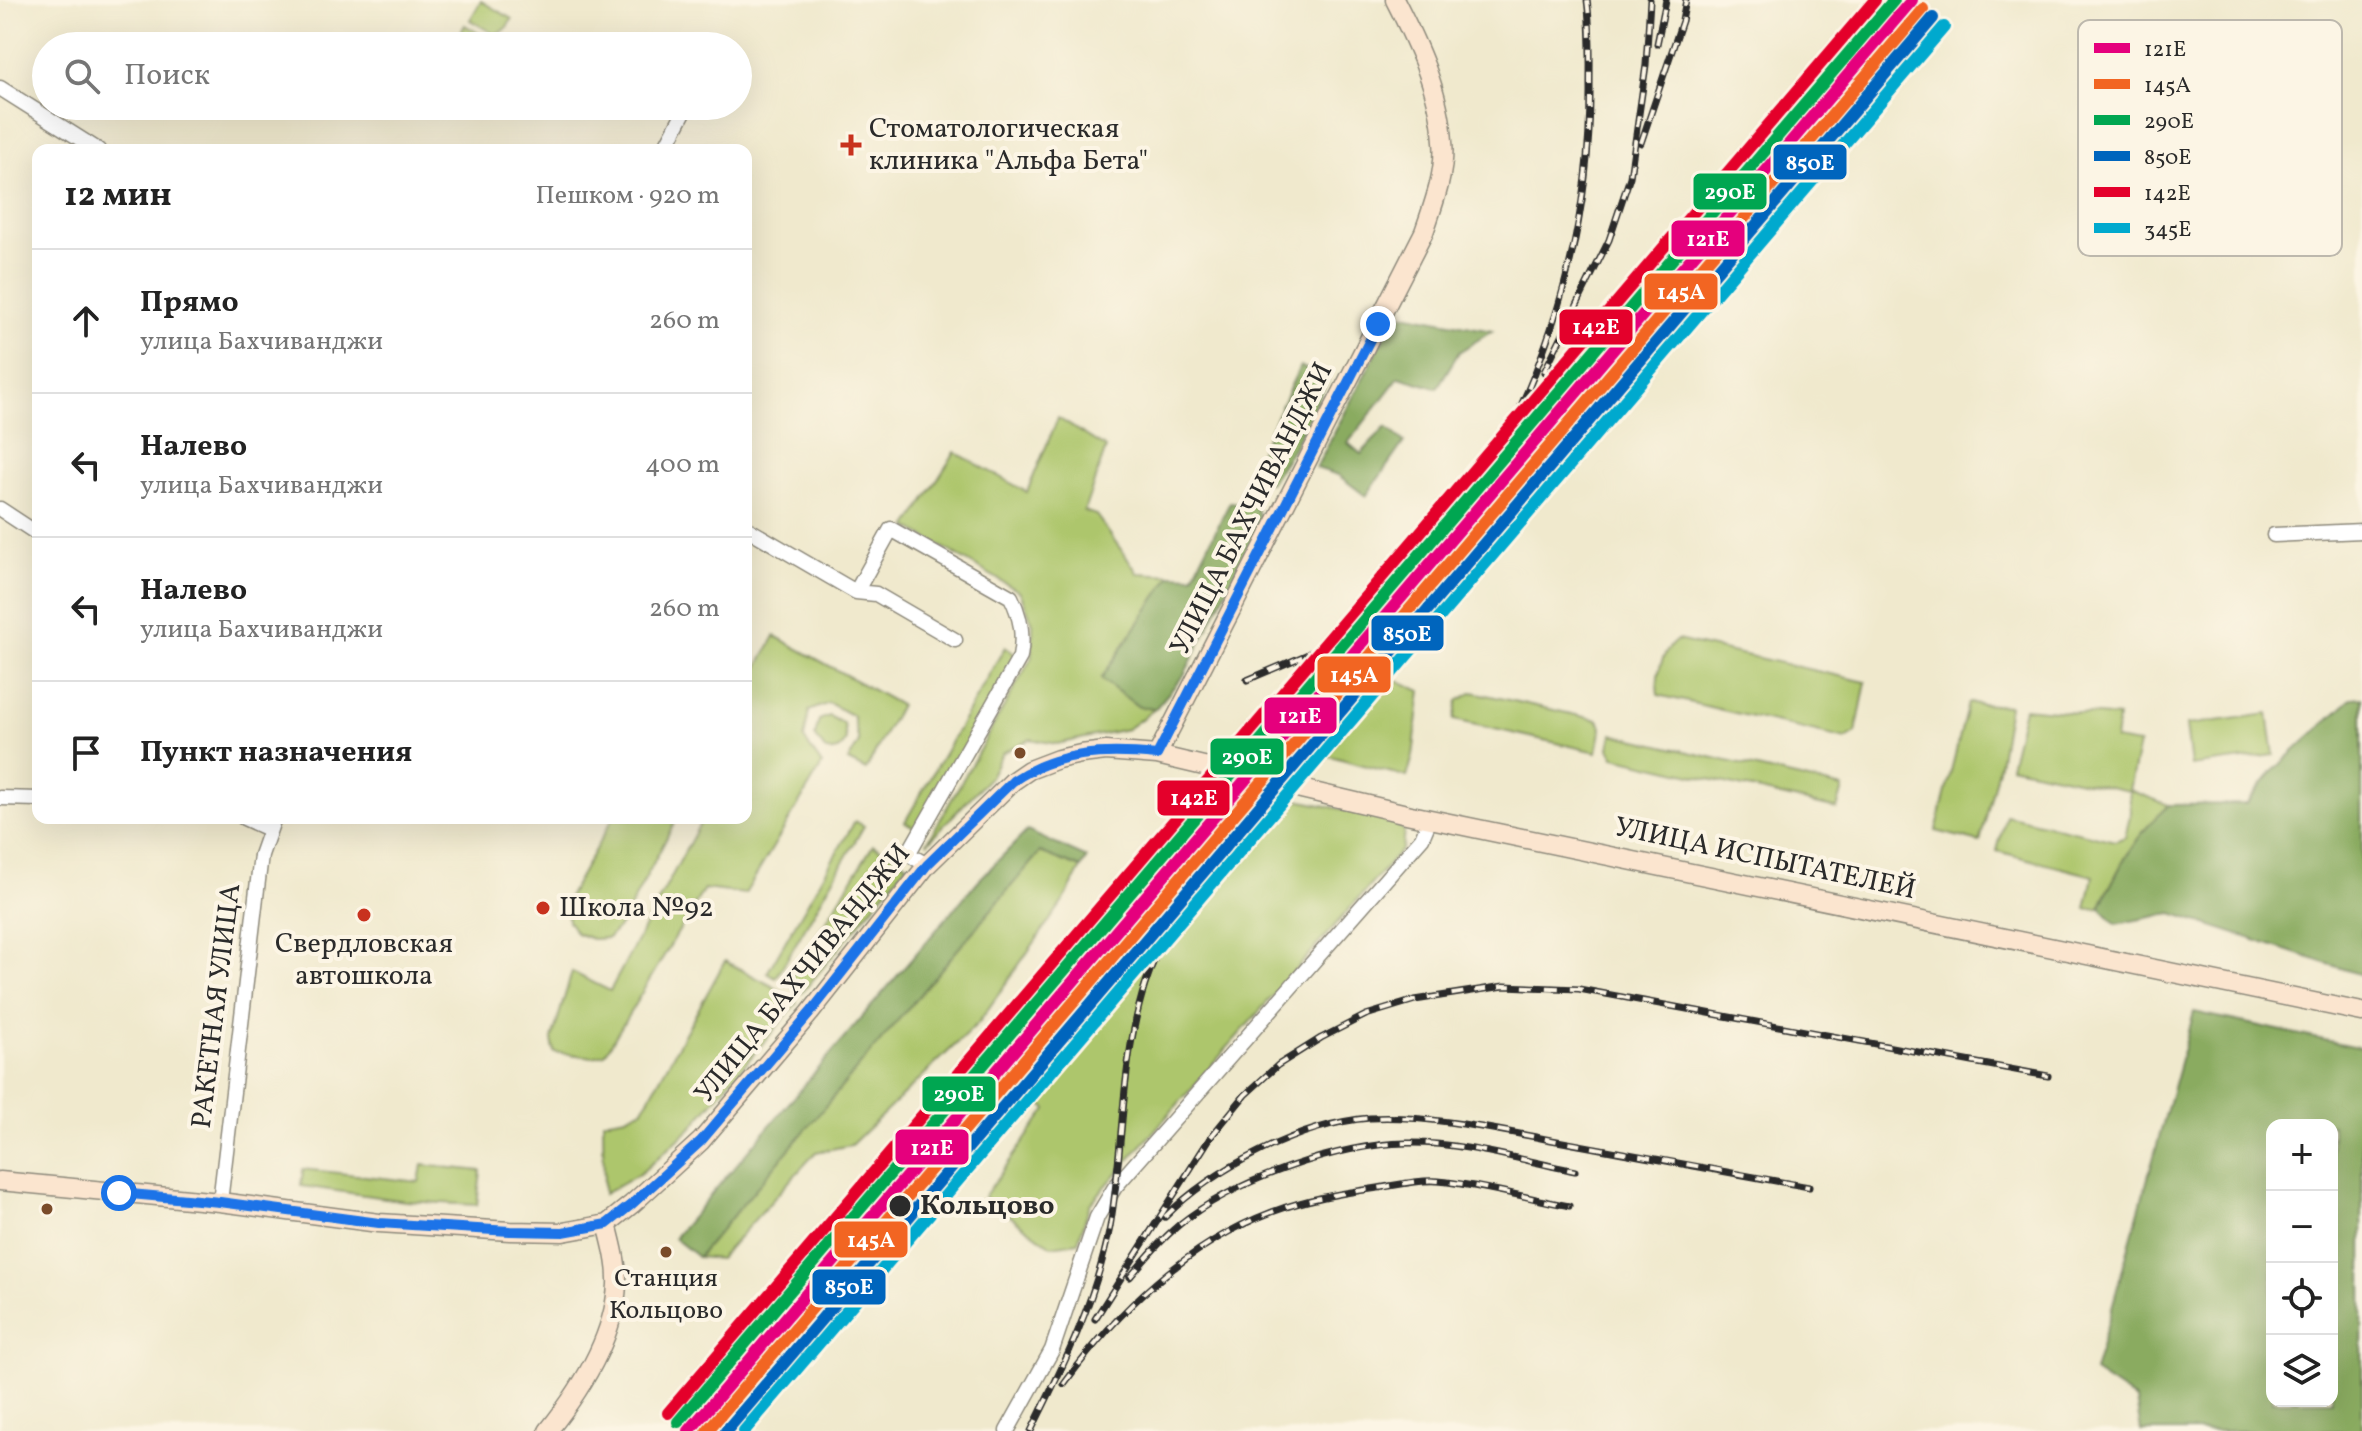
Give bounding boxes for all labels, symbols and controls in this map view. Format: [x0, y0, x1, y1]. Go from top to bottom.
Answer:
legend [2078, 20, 2342, 256]
search box [32, 32, 752, 120]
text: 121Е [2144, 35, 2186, 66]
icon: search [60, 54, 104, 98]
text: Поиск [124, 55, 210, 97]
text: 145А [2144, 71, 2191, 102]
text: 290Е [2144, 107, 2194, 138]
place label: Стоматологическая клиника "Альфа Бета" [869, 110, 1148, 181]
marker: Стоматологическая клиника "Альфа Бета" [840, 134, 862, 156]
line badge: 850Е [1772, 143, 1848, 181]
text: 850Е [2144, 143, 2192, 174]
text: 850Е [1785, 149, 1835, 180]
line badge: 290Е [1692, 172, 1768, 211]
text: 12 мин [64, 173, 172, 220]
text: Пешком · 920 m [536, 178, 720, 214]
text: 290Е [1705, 178, 1756, 209]
text: 142Е [2144, 179, 2191, 210]
text: 345Е [2144, 215, 2192, 246]
line badge: 121Е [1670, 219, 1746, 258]
text: 121Е [1687, 225, 1730, 256]
line badge: 145А [1643, 272, 1719, 311]
text: 145А [1657, 278, 1705, 309]
text: Прямо [140, 282, 239, 324]
icon: ahead [64, 299, 108, 343]
text: 260 m [649, 303, 720, 339]
route end [1360, 306, 1396, 342]
line badge: 142Е [1558, 308, 1634, 346]
text: 142Е [1572, 313, 1620, 344]
text: улица Бахчиванджи [140, 324, 383, 360]
street label: УЛИЦА БАХЧИВАНДЖИ [1161, 356, 1343, 662]
text: Налево [140, 426, 247, 468]
icon: left [64, 443, 108, 487]
text: 400 m [645, 447, 720, 483]
text: улица Бахчиванджи [140, 468, 383, 504]
text: Налево [140, 570, 247, 612]
icon: left [64, 587, 108, 631]
text: 260 m [649, 591, 720, 627]
text: улица Бахчиванджи [140, 612, 383, 648]
line badge: 850Е [1370, 614, 1445, 652]
text: 850Е [1382, 620, 1432, 651]
line badge: 145А [1316, 655, 1392, 694]
text: 145А [1330, 661, 1378, 692]
line badge: 121Е [1263, 696, 1338, 735]
text: 121Е [1279, 702, 1322, 733]
icon: arrive [64, 731, 108, 775]
text: Пункт назначения [140, 732, 412, 774]
line badge: 290Е [1209, 737, 1285, 776]
text: 290Е [1222, 743, 1273, 774]
unlabelled marker [1012, 745, 1028, 761]
line badge: 142Е [1156, 779, 1231, 817]
text: 142Е [1170, 784, 1218, 815]
street label: УЛИЦА ИСПЫТАТЕЛЕЙ [1611, 808, 1919, 910]
street label: УЛИЦА БАХЧИВАНДЖИ [686, 836, 920, 1112]
street label: РАКЕТНАЯ УЛИЦА [183, 881, 251, 1131]
place label: Школа №92 [559, 889, 714, 928]
marker: Школа №92 [534, 899, 552, 917]
marker: Свердловская автошкола [355, 906, 373, 924]
place label: Свердловская автошкола [275, 925, 453, 996]
line badge: 290Е [921, 1075, 997, 1113]
text: 290Е [934, 1080, 985, 1111]
map controls [2266, 1119, 2338, 1407]
button: + [2266, 1119, 2338, 1191]
line badge: 121Е [894, 1128, 970, 1166]
text: 121Е [911, 1134, 954, 1165]
route start [101, 1175, 137, 1211]
place label: Кольцово [920, 1187, 1055, 1226]
button: − [2266, 1191, 2338, 1263]
marker: Кольцово [887, 1193, 913, 1219]
unlabelled marker [39, 1201, 55, 1217]
line badge: 145А [833, 1220, 909, 1259]
text: 145А [847, 1226, 895, 1257]
marker: Станция Кольцово [658, 1244, 674, 1260]
place label: Станция Кольцово [609, 1261, 723, 1329]
button: locate [2266, 1263, 2338, 1335]
line badge: 850Е [811, 1268, 887, 1306]
text: 850Е [824, 1273, 874, 1304]
button: layers [2266, 1335, 2338, 1407]

